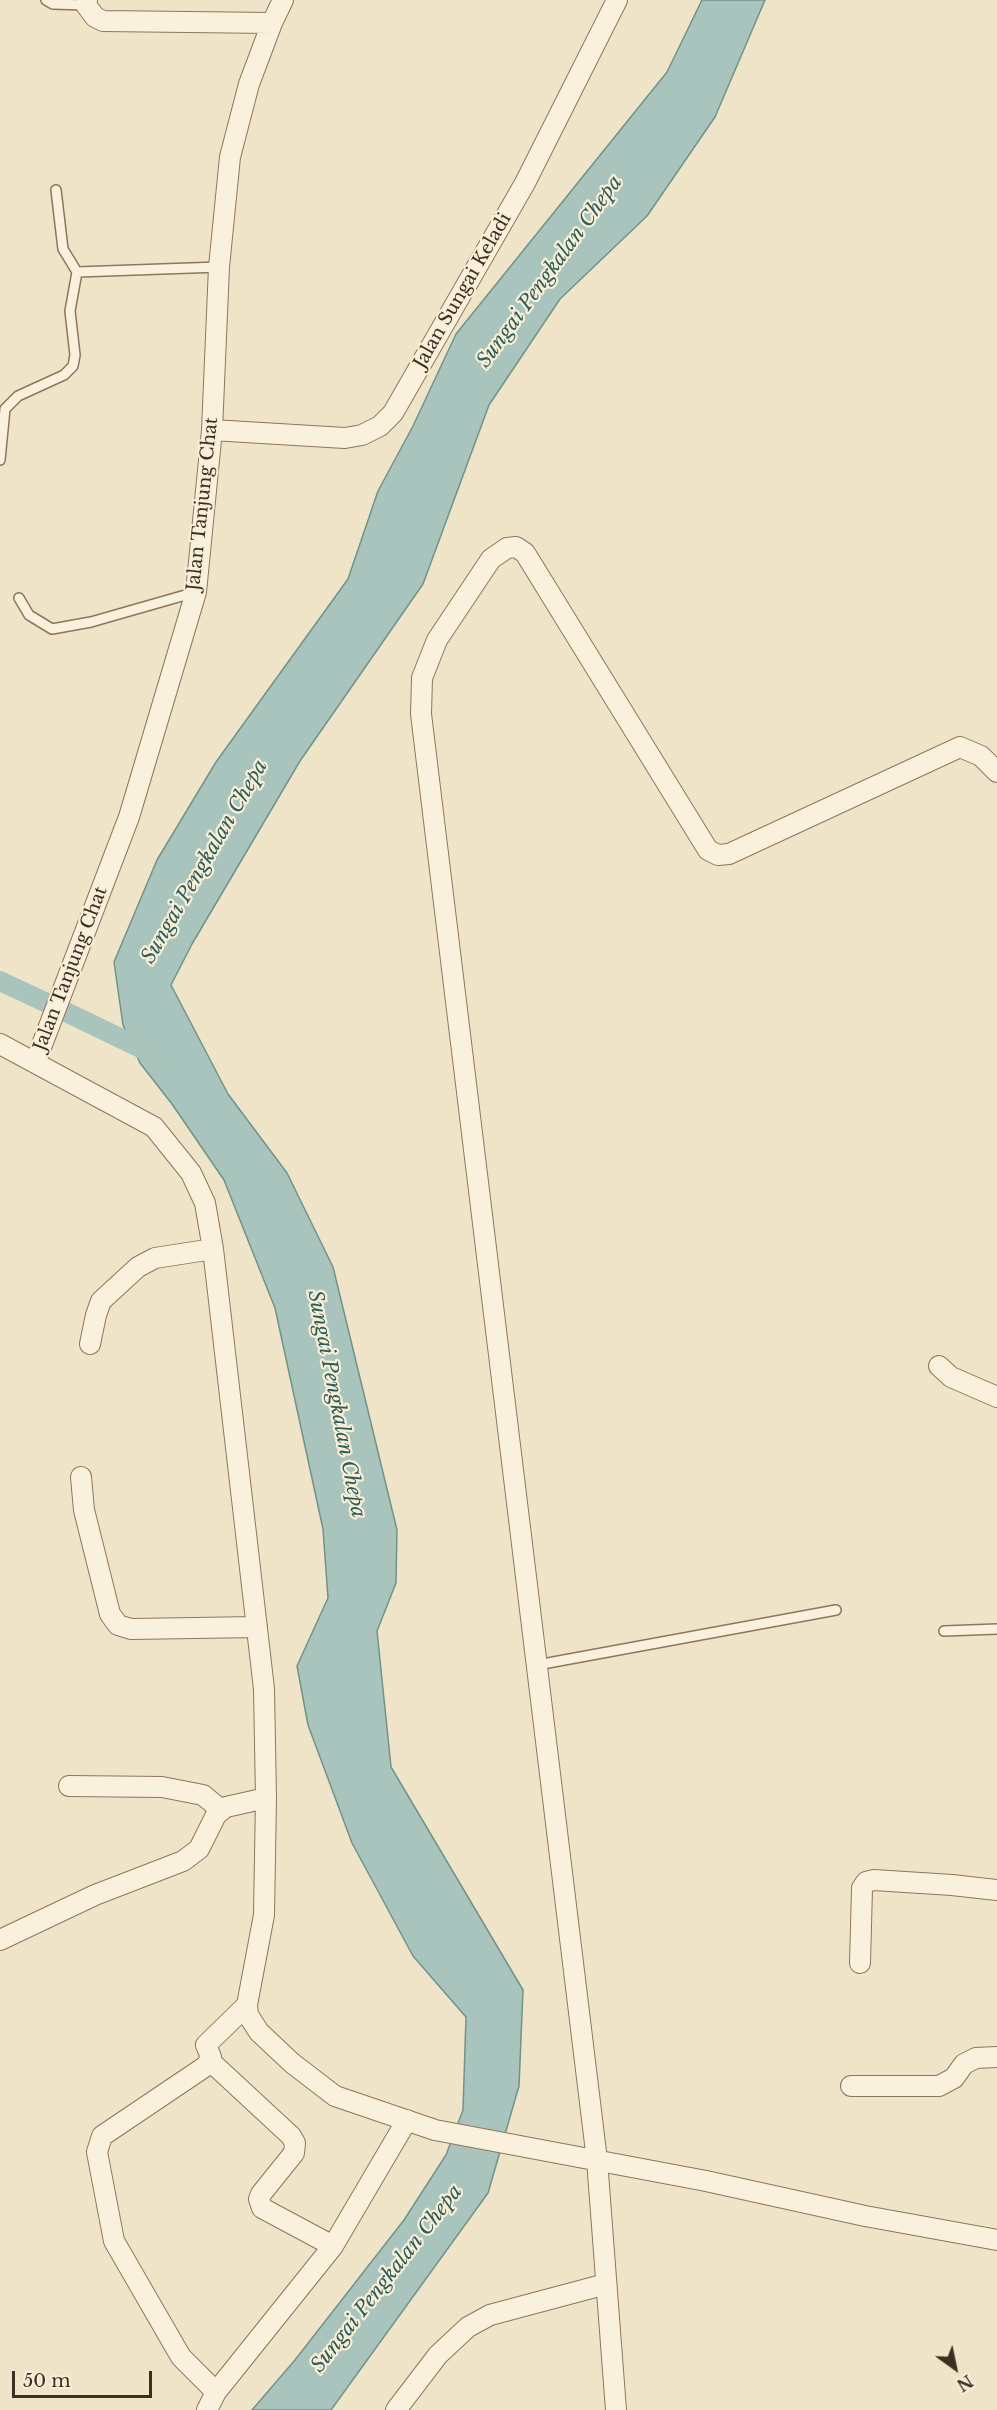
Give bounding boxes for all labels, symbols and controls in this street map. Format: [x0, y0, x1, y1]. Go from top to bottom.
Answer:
water label: Sungai Pengkalan Chepa [472, 171, 628, 373]
street label: Jalan Sungai Keladi [410, 209, 516, 373]
street label: Jalan Tanjung Chat [183, 416, 223, 592]
water label: Sungai Pengkalan Chepa [137, 756, 273, 968]
street label: Jalan Tanjung Chat [30, 884, 112, 1054]
water label: Sungai Pengkalan Chepa [302, 1288, 370, 1520]
water label: Sungai Pengkalan Chepa [306, 2180, 468, 2378]
north arrow [925, 2338, 985, 2398]
scale bar [15, 2359, 154, 2397]
text: 50 m [23, 2370, 71, 2392]
text: N [953, 2371, 977, 2396]

